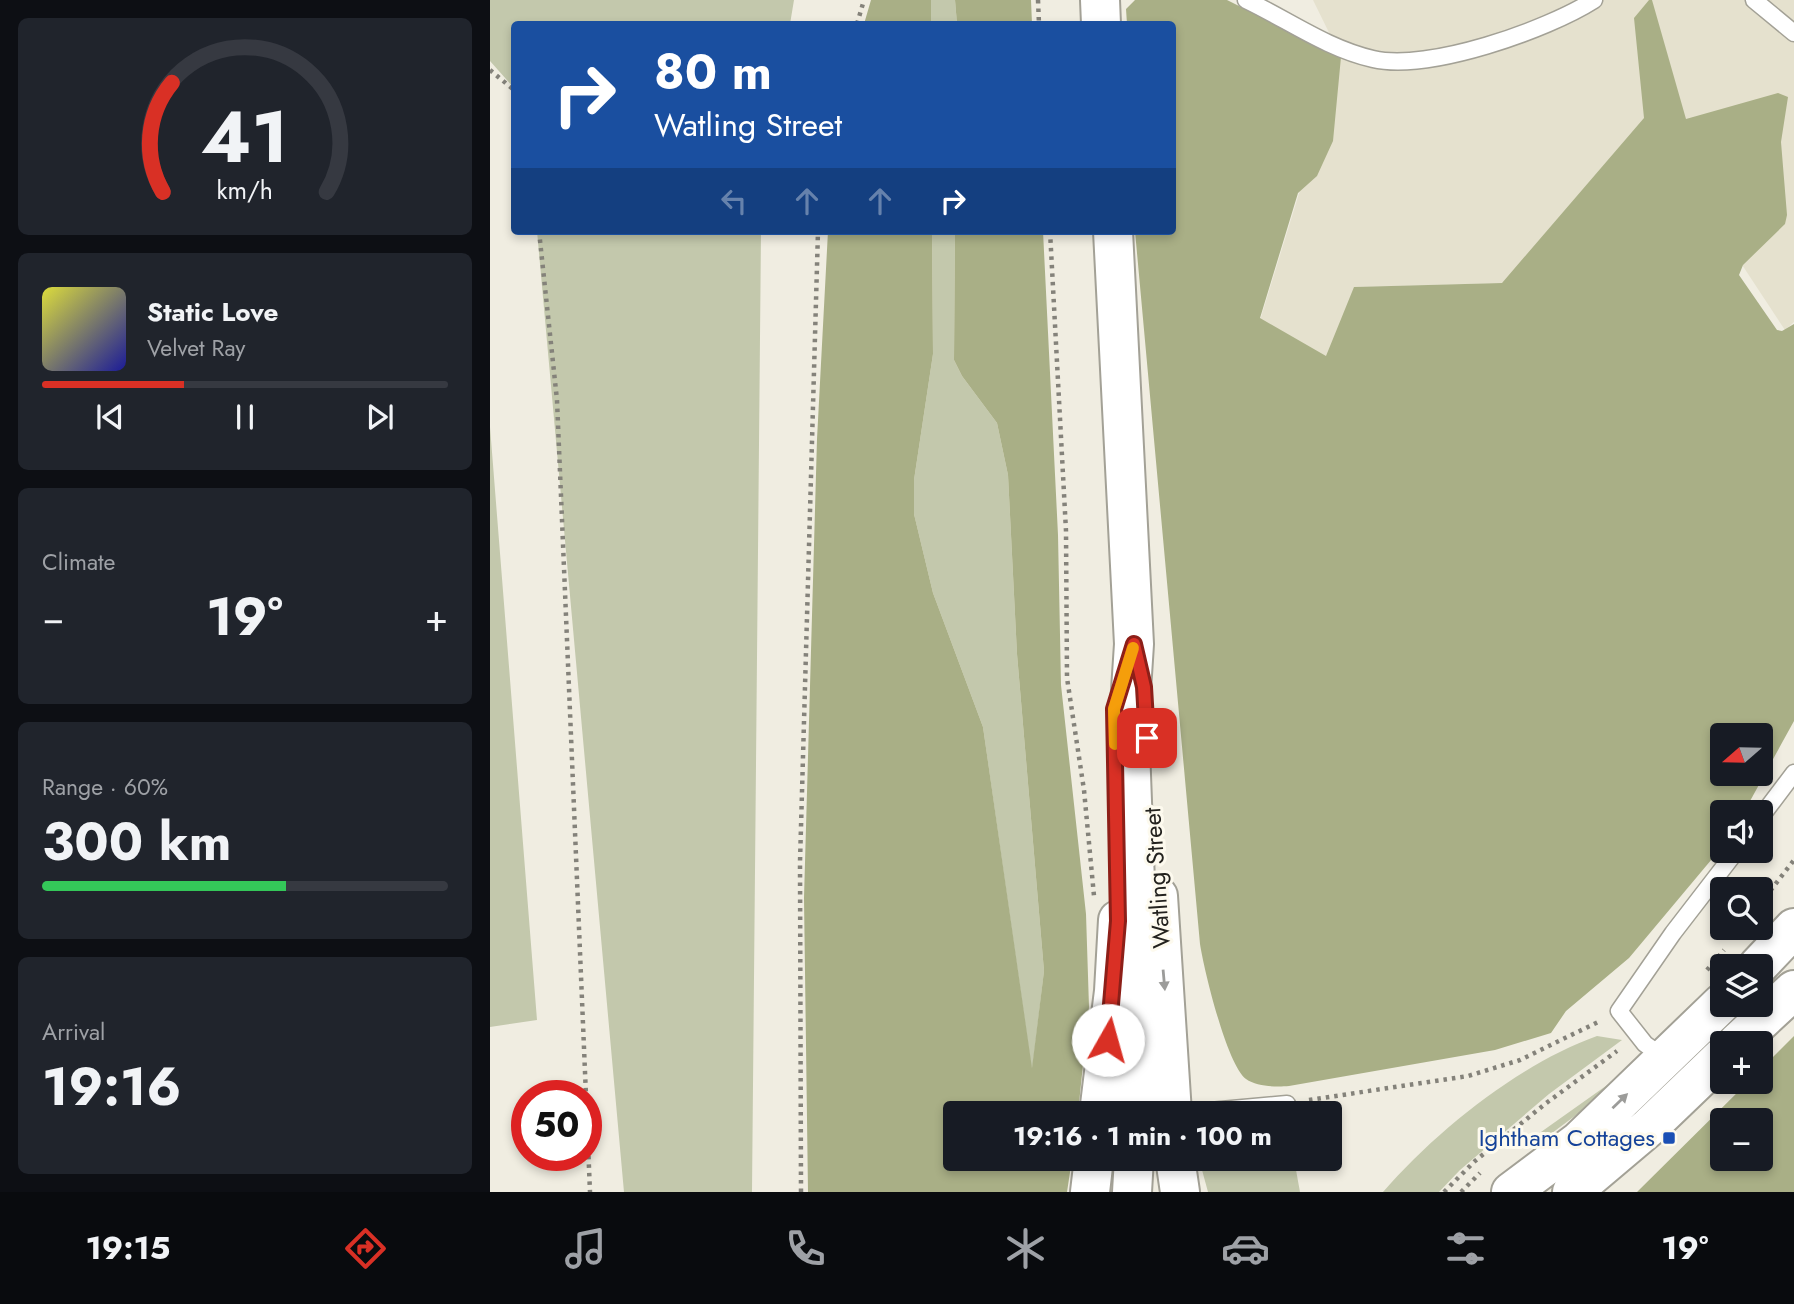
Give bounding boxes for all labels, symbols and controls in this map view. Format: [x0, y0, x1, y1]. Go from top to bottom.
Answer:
text: 80 m [654, 37, 772, 107]
icon: right [539, 49, 630, 140]
text: 41 [201, 85, 289, 190]
text: Watling Street [654, 102, 842, 148]
text: km/h [217, 172, 273, 208]
icon: left [715, 182, 753, 220]
icon: ahead [788, 182, 826, 220]
icon: ahead [861, 182, 899, 220]
icon: right [934, 182, 972, 220]
text: Static Love [147, 293, 279, 331]
text: Velvet Ray [147, 331, 245, 365]
icon: previous [91, 398, 129, 436]
icon: pause [226, 398, 264, 436]
icon: next [361, 398, 399, 436]
text: Climate [42, 545, 115, 579]
text: 19° [206, 579, 283, 655]
text: − [42, 590, 64, 645]
text: + [425, 590, 448, 645]
pin [1117, 708, 1177, 768]
icon: arrive [1128, 719, 1166, 757]
north arrow [1710, 723, 1773, 786]
map controls [1710, 723, 1773, 1171]
text: Range · 60% [42, 770, 168, 804]
button: sound [1710, 800, 1773, 863]
text: 300 km [42, 804, 231, 880]
street label: Watling Street [1134, 806, 1179, 950]
button: search [1710, 877, 1773, 940]
button: layers [1710, 954, 1773, 1017]
one-way arrow [1159, 969, 1170, 991]
position arrow [1071, 1003, 1145, 1077]
text: Arrival [42, 1015, 105, 1049]
button: + [1710, 1031, 1773, 1094]
text: 19:16 [42, 1049, 181, 1125]
speed limit sign: 50 [511, 1080, 602, 1171]
one-way arrow [1611, 1094, 1628, 1110]
button: − [1710, 1108, 1773, 1171]
text: 19:16 · 1 min · 100 m [1013, 1117, 1272, 1155]
place label: Ightham Cottages [1479, 1120, 1655, 1155]
marker: Ightham Cottages [1661, 1130, 1677, 1146]
icon: directions [341, 1224, 390, 1273]
icon: music [561, 1224, 610, 1273]
icon: phone [781, 1224, 830, 1273]
icon: climate [1001, 1224, 1050, 1273]
icon: car [1221, 1224, 1270, 1273]
icon: filters [1441, 1224, 1490, 1273]
text: 19:15 [85, 1225, 170, 1271]
text: 19° [1661, 1225, 1708, 1271]

